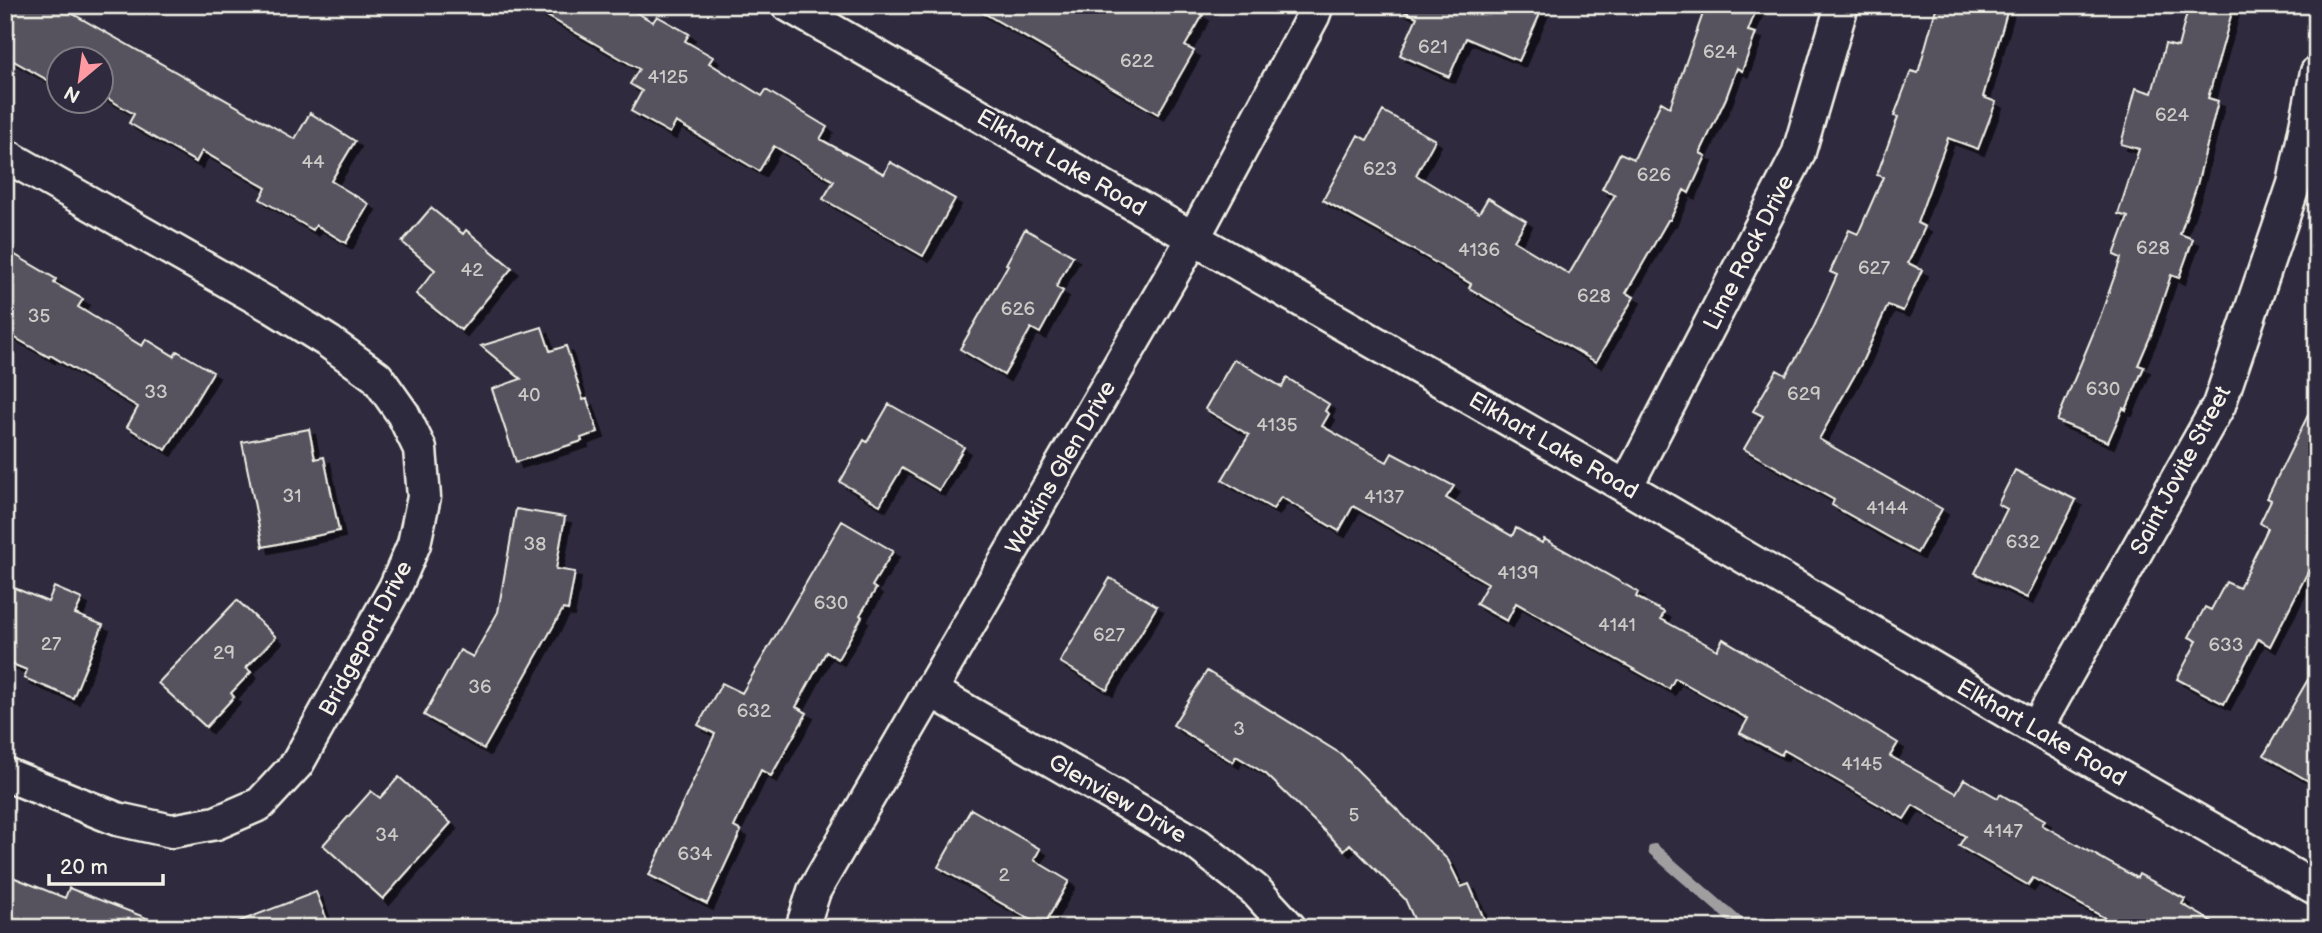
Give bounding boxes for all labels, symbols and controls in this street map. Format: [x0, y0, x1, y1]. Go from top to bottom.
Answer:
house number: 621 [1418, 36, 1448, 59]
house number: 624 [1703, 41, 1737, 64]
north arrow [46, 46, 116, 116]
house number: 622 [1120, 50, 1155, 73]
house number: 4125 [647, 66, 689, 89]
text: N [61, 80, 84, 107]
street label: Elkhart Lake Road [972, 103, 1151, 223]
house number: 624 [2155, 104, 2189, 127]
house number: 44 [301, 151, 325, 174]
house number: 623 [1363, 158, 1397, 181]
house number: 626 [1637, 164, 1671, 187]
street label: Lime Rock Drive [1698, 170, 1800, 335]
house number: 628 [2136, 237, 2170, 260]
house number: 4136 [1458, 239, 1500, 262]
house number: 627 [1858, 257, 1891, 280]
house number: 42 [461, 259, 484, 282]
house number: 628 [1577, 285, 1611, 308]
house number: 626 [1001, 298, 1035, 321]
house number: 35 [28, 305, 50, 328]
street label: Watkins Glen Drive [1000, 376, 1122, 559]
house number: 630 [2086, 378, 2120, 401]
house number: 33 [144, 381, 168, 404]
street label: Saint Jovite Street [2125, 381, 2237, 560]
house number: 629 [1787, 383, 1821, 406]
house number: 40 [518, 384, 540, 407]
street label: Elkhart Lake Road [1464, 386, 1643, 506]
house number: 4135 [1256, 414, 1298, 437]
house number: 31 [282, 485, 302, 508]
house number: 4137 [1364, 486, 1405, 509]
house number: 4144 [1866, 497, 1908, 520]
house number: 632 [2006, 531, 2041, 554]
house number: 38 [524, 533, 546, 556]
street label: Bridgeport Drive [313, 556, 419, 721]
house number: 4139 [1497, 562, 1539, 585]
house number: 630 [814, 592, 848, 615]
house number: 4141 [1598, 614, 1636, 637]
house number: 627 [1093, 624, 1126, 647]
house number: 27 [41, 633, 62, 656]
house number: 633 [2209, 634, 2243, 657]
house number: 29 [213, 642, 235, 665]
street label: Elkhart Lake Road [1952, 673, 2131, 793]
house number: 36 [468, 676, 492, 699]
house number: 632 [737, 700, 772, 723]
house number: 3 [1233, 718, 1245, 741]
street label: Glenview Drive [1044, 748, 1191, 850]
house number: 4145 [1841, 753, 1883, 776]
house number: 5 [1349, 804, 1360, 827]
house number: 4147 [1983, 820, 2024, 843]
house number: 34 [375, 824, 399, 847]
scale bar [49, 842, 163, 886]
house number: 634 [678, 843, 713, 866]
text: 20 m [60, 855, 108, 880]
house number: 2 [998, 864, 1010, 887]

